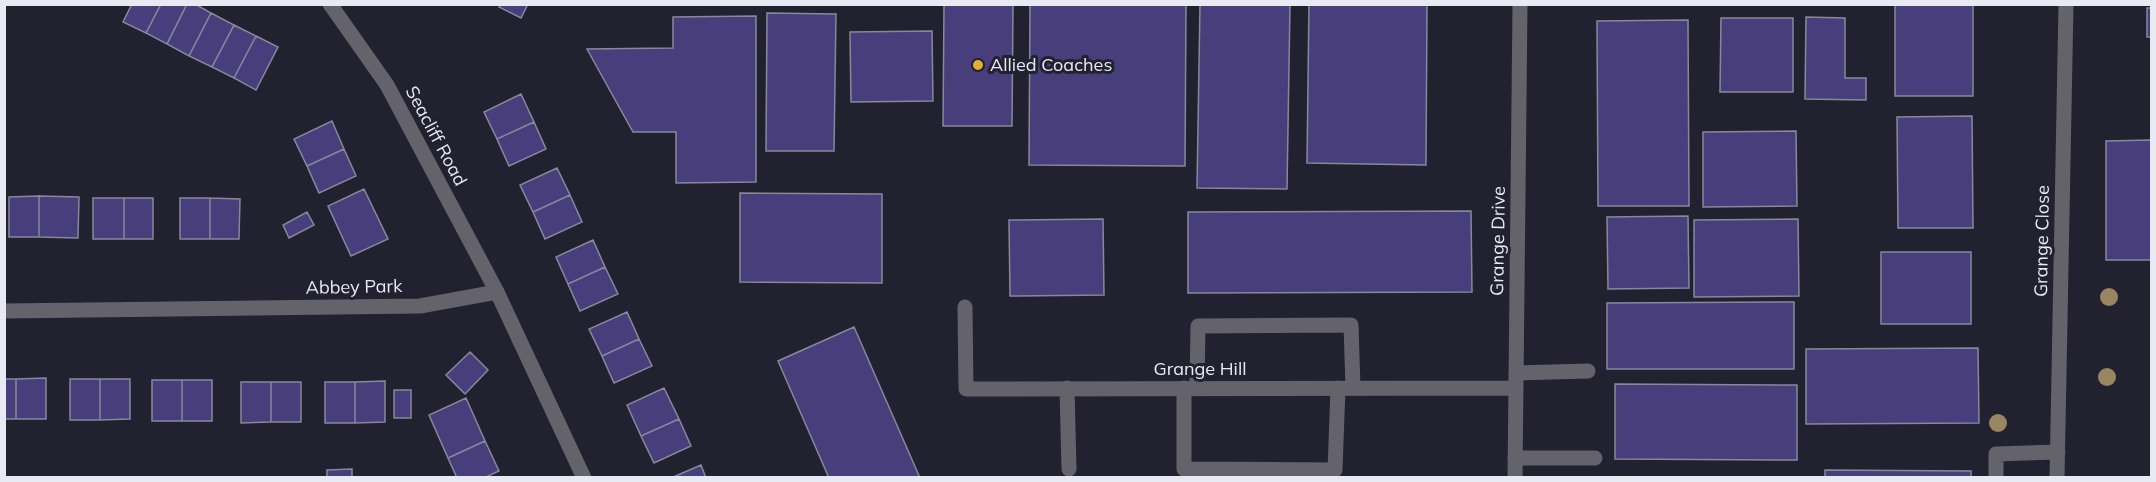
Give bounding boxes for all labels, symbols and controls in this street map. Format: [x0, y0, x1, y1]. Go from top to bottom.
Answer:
place label: Allied Coaches [990, 53, 1112, 76]
marker: Allied Coaches [971, 58, 985, 72]
street label: Seacliff Road [400, 82, 472, 190]
street label: Grange Close [2029, 185, 2054, 297]
street label: Grange Drive [1485, 186, 1510, 296]
street label: Abbey Park [305, 274, 403, 299]
street label: Grange Hill [1154, 357, 1246, 380]

